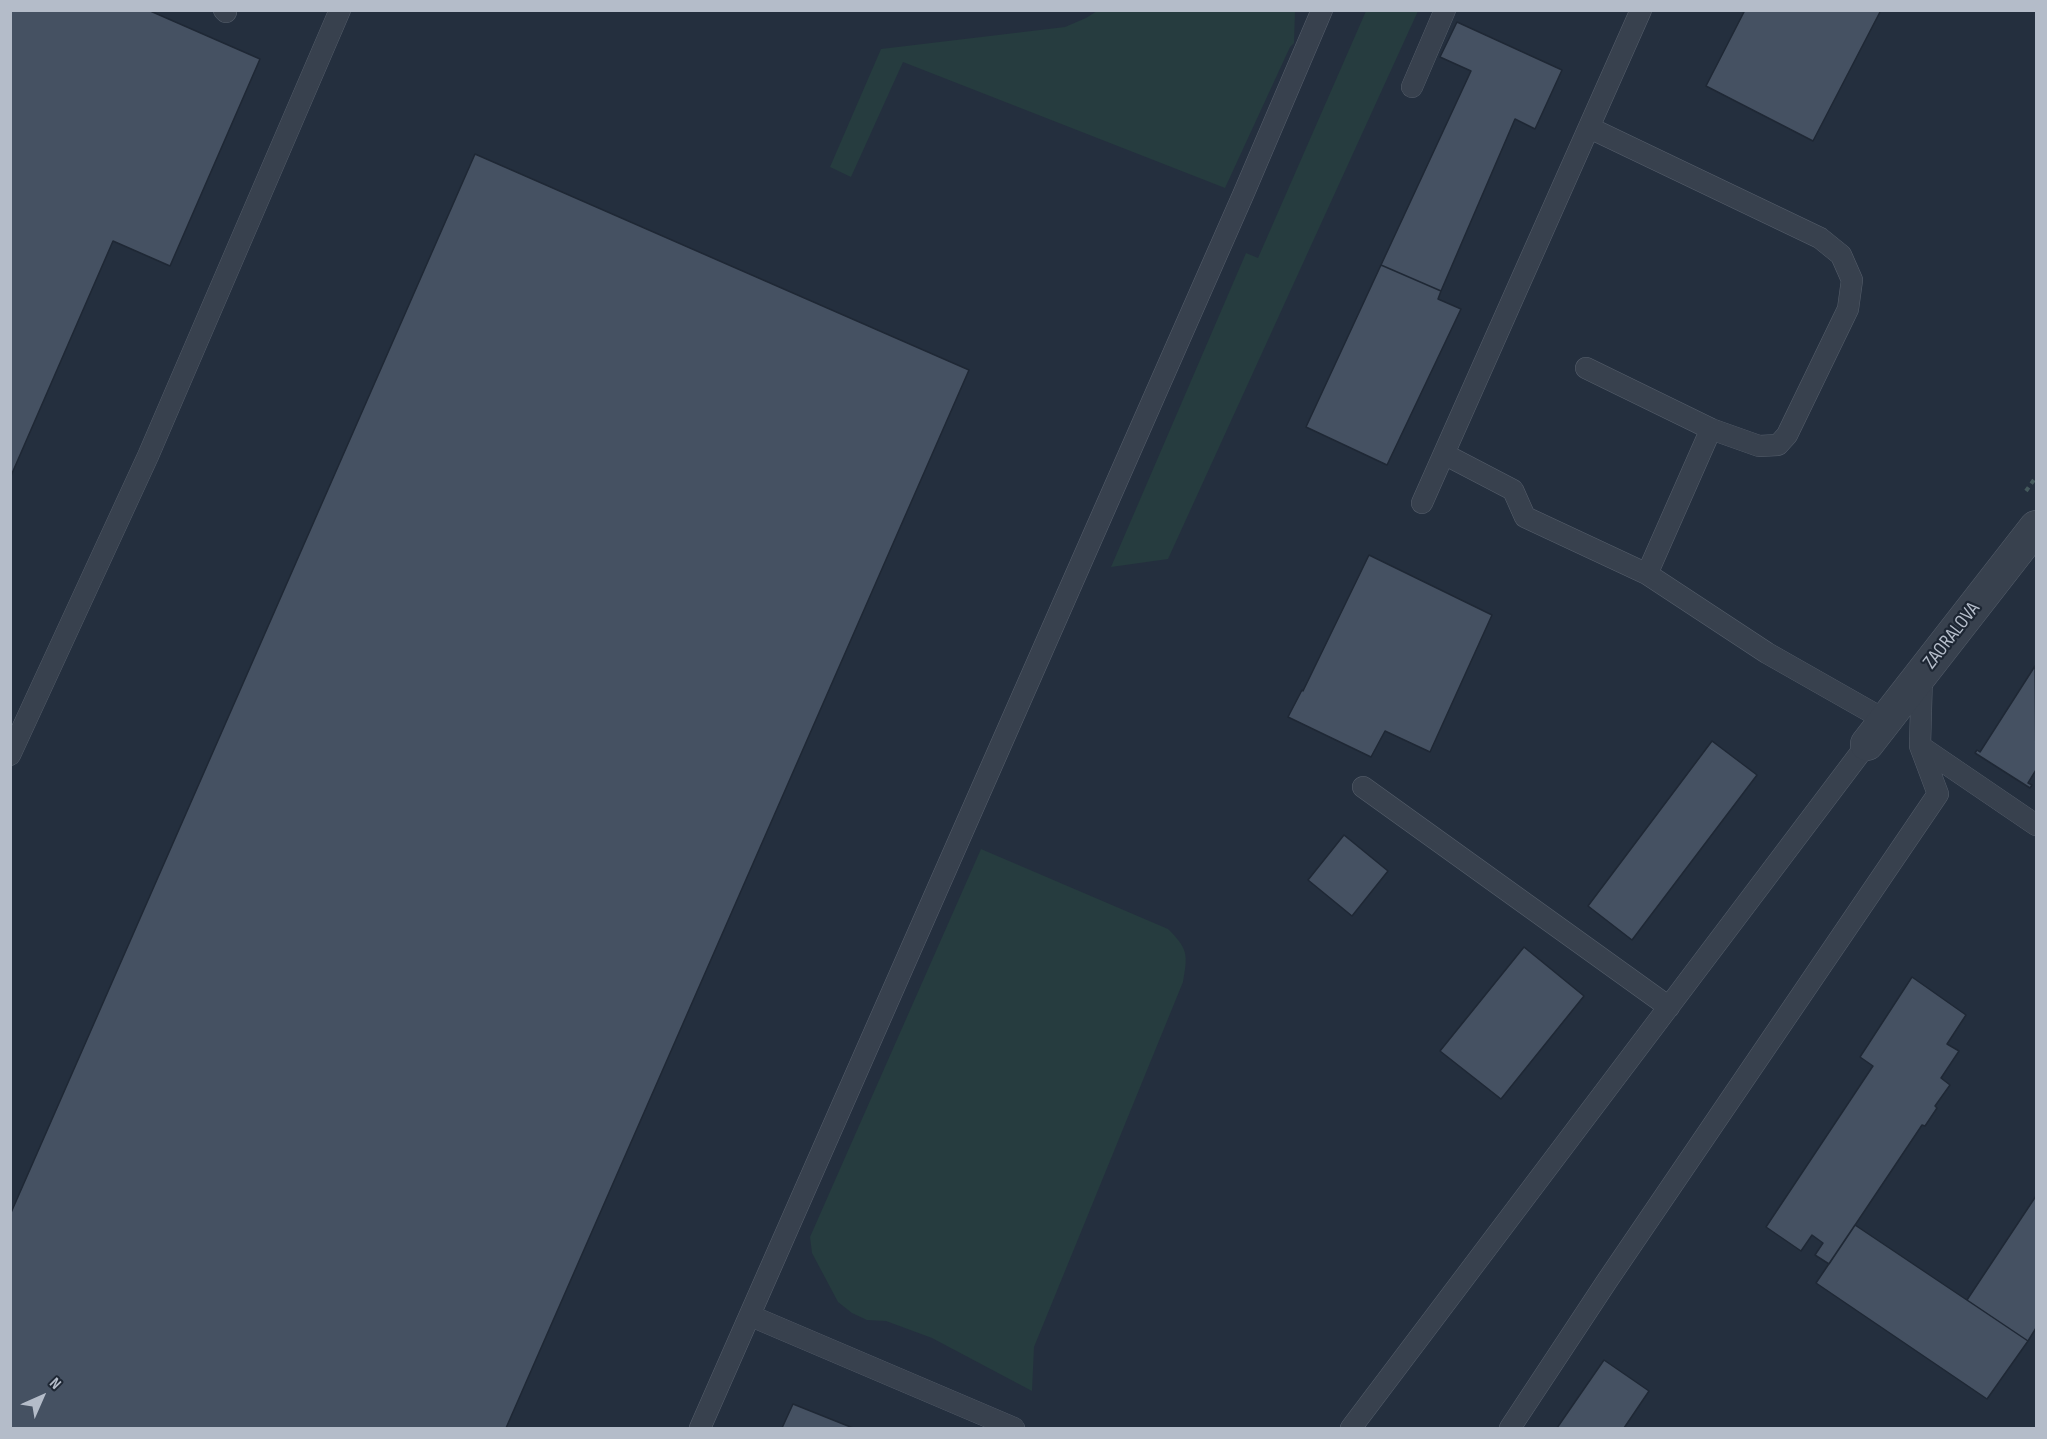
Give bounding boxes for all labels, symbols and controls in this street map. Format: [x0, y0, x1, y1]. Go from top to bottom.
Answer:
street label: ZAORALOVA [1919, 598, 1985, 674]
north arrow [12, 1367, 72, 1427]
text: N [45, 1374, 65, 1394]

